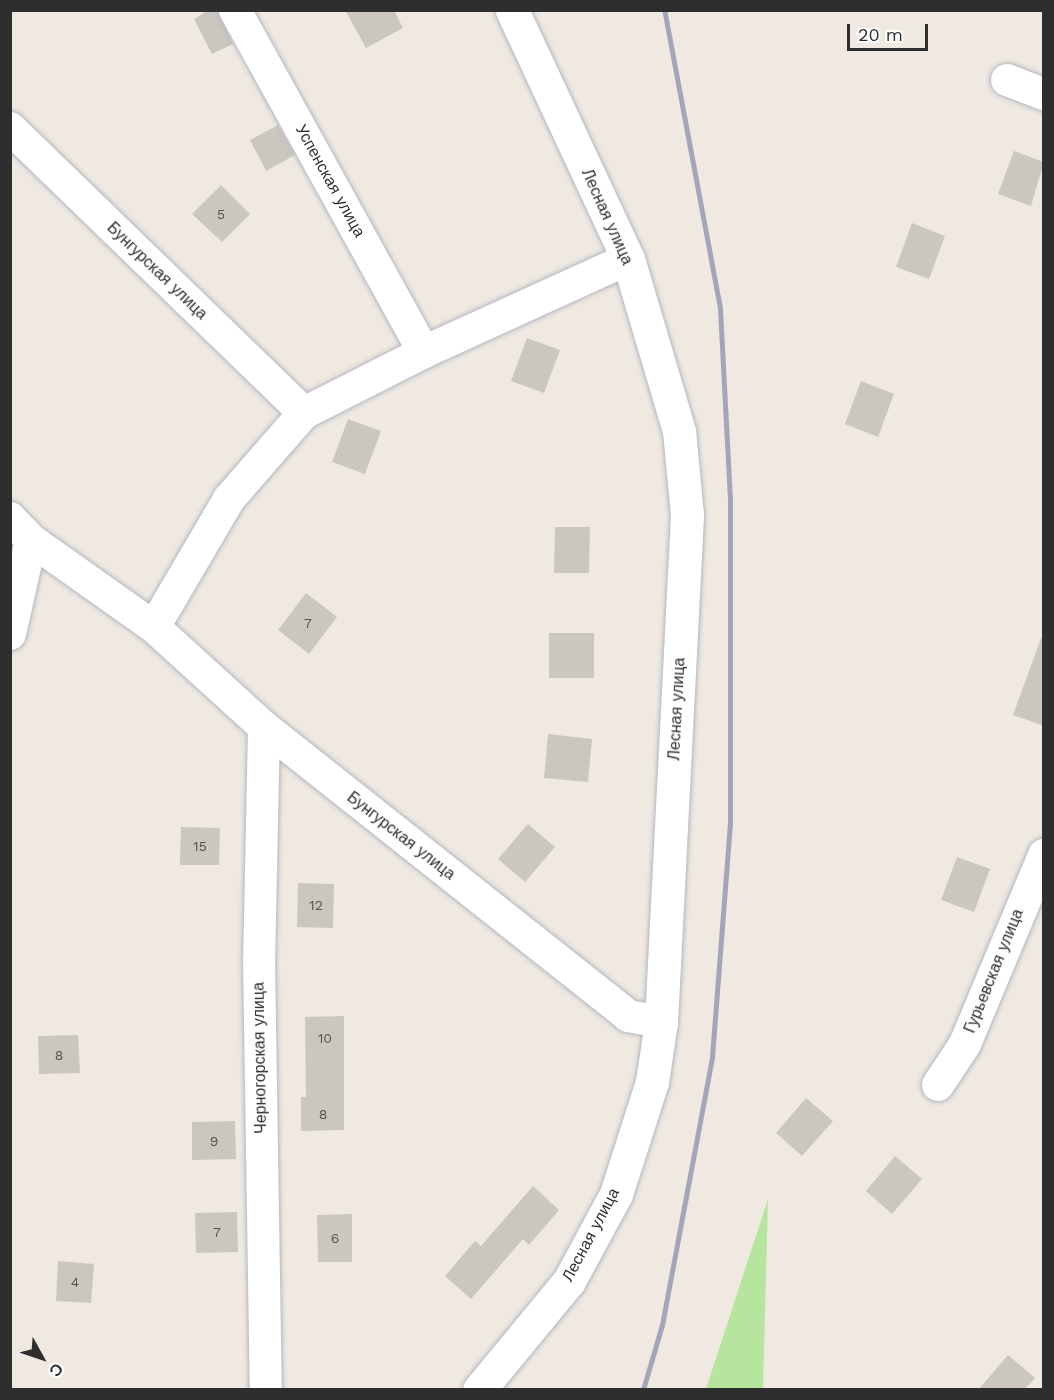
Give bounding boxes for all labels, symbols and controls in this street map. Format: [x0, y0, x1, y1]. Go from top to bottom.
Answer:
scale bar [850, 12, 931, 50]
text: 20 m [858, 24, 903, 45]
street label: Успенская улица [291, 121, 369, 241]
street label: Лесная улица [577, 166, 637, 268]
house number: 5 [217, 206, 225, 222]
street label: Бунгурская улица [103, 218, 211, 324]
house number: 7 [304, 615, 312, 631]
street label: Лесная улица [665, 657, 689, 761]
street label: Бунгурская улица [343, 788, 459, 884]
house number: 15 [193, 838, 207, 854]
house number: 12 [309, 897, 323, 913]
street label: Гурьевская улица [960, 906, 1028, 1036]
street label: Черногорская улица [249, 982, 271, 1134]
house number: 10 [318, 1030, 332, 1046]
house number: 8 [55, 1047, 63, 1063]
house number: 8 [319, 1106, 327, 1122]
house number: 9 [210, 1133, 218, 1149]
street label: Лесная улица [558, 1185, 624, 1285]
house number: 7 [213, 1224, 221, 1240]
house number: 6 [331, 1230, 339, 1246]
house number: 4 [71, 1274, 79, 1290]
north arrow [12, 1328, 72, 1388]
text: С [45, 1359, 67, 1380]

